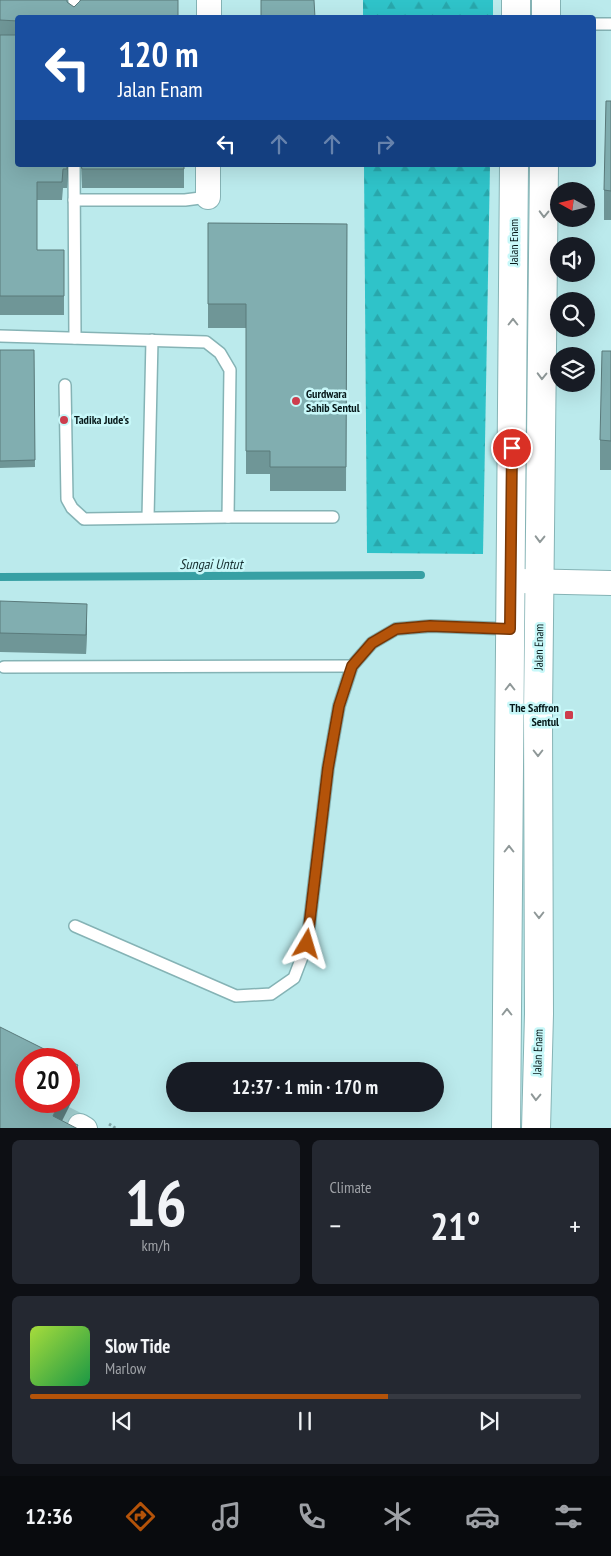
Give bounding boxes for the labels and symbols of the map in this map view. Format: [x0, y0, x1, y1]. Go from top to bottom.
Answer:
north arrow [550, 182, 595, 228]
one-way arrow [538, 210, 549, 218]
street label: Jalan Enam [506, 219, 521, 266]
one-way arrow [508, 318, 518, 326]
one-way arrow [537, 372, 547, 380]
place label: Gurdwara Sahib Sentul [306, 386, 360, 415]
marker: Gurdwara Sahib Sentul [290, 395, 302, 407]
place label: Tadika Jude's [74, 412, 129, 427]
marker: Tadika Jude's [58, 414, 70, 426]
pin [491, 427, 533, 469]
one-way arrow [535, 535, 545, 543]
water label: Sungai Untut [179, 555, 245, 573]
street label: Jalan Enam [531, 624, 546, 671]
one-way arrow [505, 682, 515, 690]
place label: The Saffron Sentul [509, 700, 559, 729]
marker: The Saffron Sentul [563, 709, 575, 721]
one-way arrow [533, 750, 543, 757]
one-way arrow [503, 845, 514, 853]
one-way arrow [533, 912, 544, 920]
position arrow [280, 917, 332, 969]
one-way arrow [502, 1007, 512, 1015]
street label: Jalan Enam [529, 1028, 546, 1076]
speed limit sign: 20 [15, 1048, 80, 1113]
one-way arrow [531, 1094, 541, 1102]

